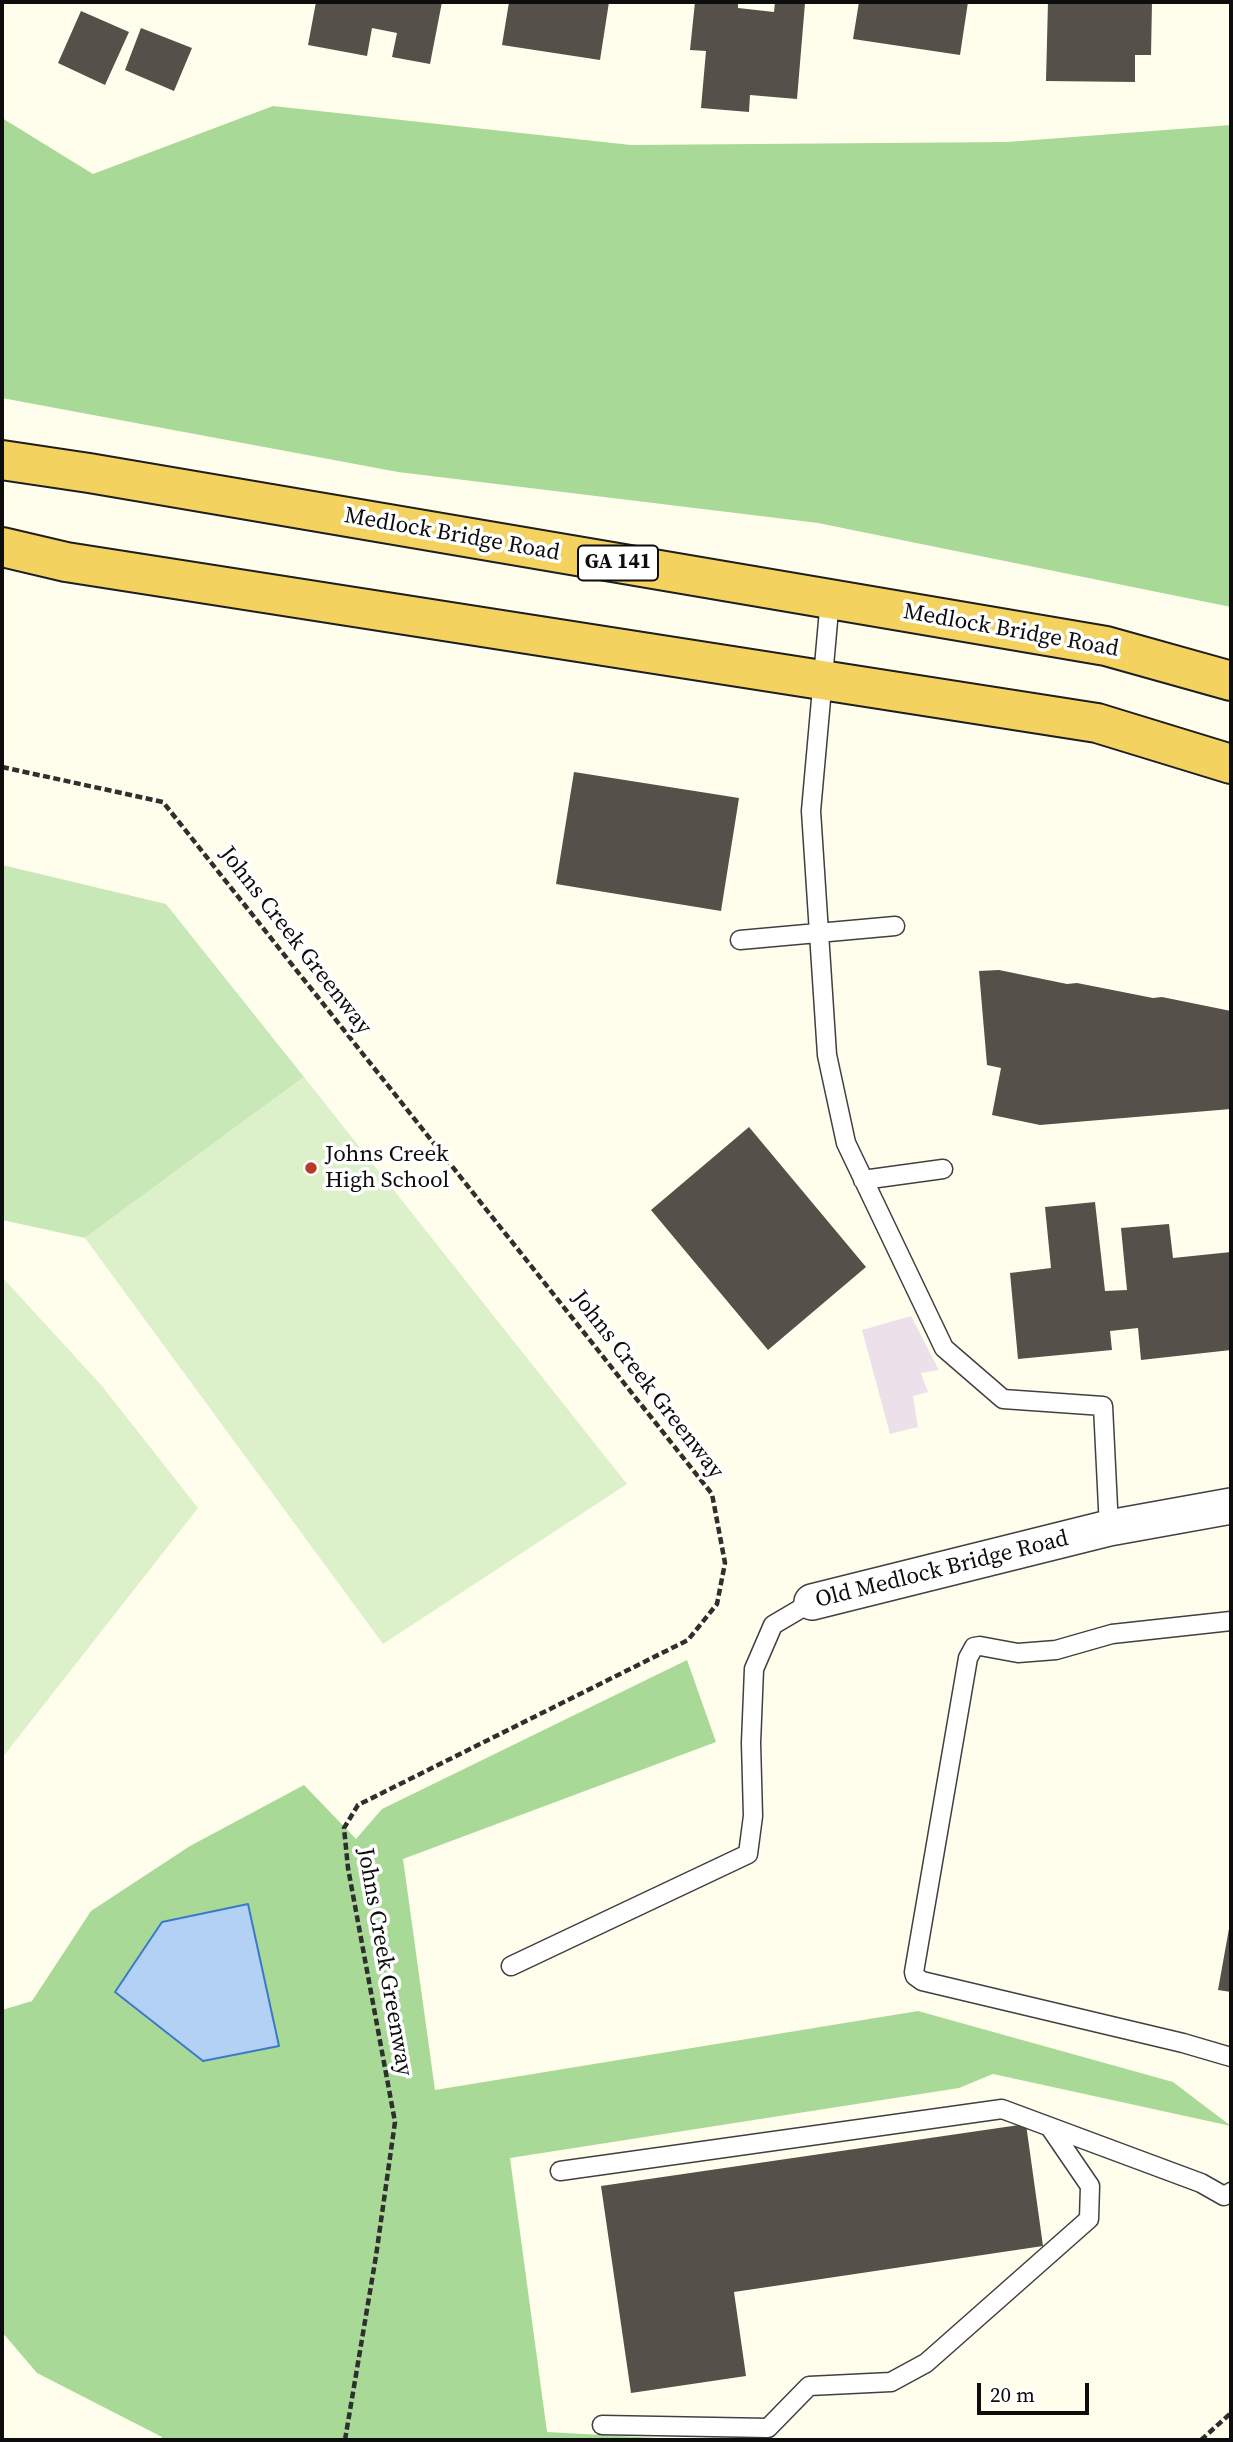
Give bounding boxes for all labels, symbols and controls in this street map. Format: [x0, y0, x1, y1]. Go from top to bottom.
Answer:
street label: Medlock Bridge Road [342, 502, 562, 568]
road number: GA 141 [578, 546, 658, 580]
street label: Medlock Bridge Road [901, 598, 1121, 664]
street label: Johns Creek Greenway [213, 841, 377, 1041]
place label: Johns Creek High School [325, 1141, 449, 1195]
marker: Johns Creek High School [303, 1160, 319, 1176]
street label: Johns Creek Greenway [565, 1285, 729, 1485]
street label: Old Medlock Bridge Road [813, 1525, 1071, 1615]
street label: Johns Creek Greenway [350, 1846, 418, 2078]
scale bar [981, 2368, 1093, 2412]
text: 20 m [990, 2380, 1035, 2409]

